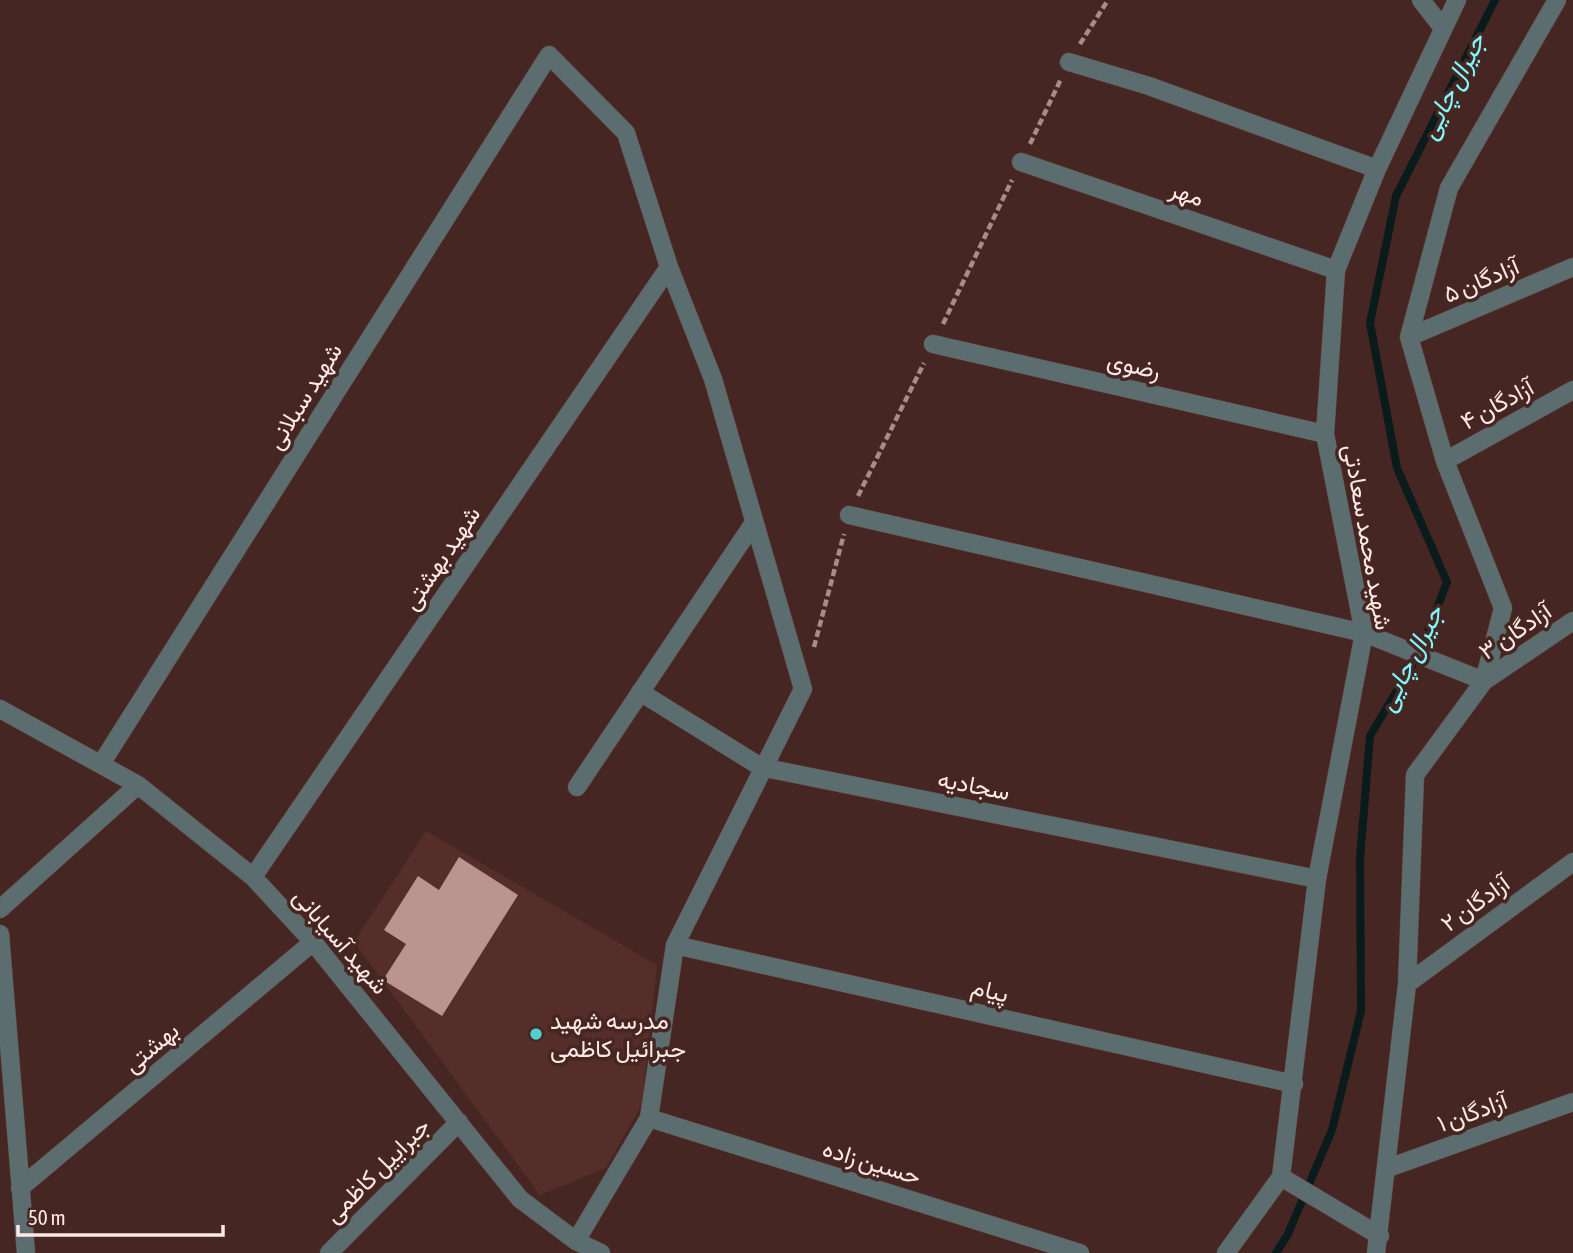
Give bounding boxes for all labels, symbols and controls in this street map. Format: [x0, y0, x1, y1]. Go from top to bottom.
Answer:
water label: جیرال چایی [1413, 27, 1495, 145]
street label: مهر [1165, 174, 1207, 213]
street label: آزادگان ۵ [1439, 251, 1526, 310]
street label: شهید سبلانی [261, 338, 349, 455]
street label: رضوی [1104, 346, 1163, 386]
street label: آزادگان ۴ [1456, 372, 1541, 437]
street label: شهید محمد سعادتی [1336, 442, 1398, 632]
street label: شهید بهشتی [397, 501, 487, 616]
street label: آزادگان ۳ [1474, 596, 1559, 667]
water label: جیرال چایی [1371, 599, 1453, 717]
street label: سجادیه [935, 765, 1012, 806]
street label: آزادگان ۲ [1436, 868, 1518, 938]
street label: شهید آسیابانی [286, 883, 394, 1001]
street label: پیام [968, 973, 1011, 1010]
place label: مدرسه شهید جبرائیل کاظمی [550, 1007, 686, 1064]
street label: بهشتی [118, 1016, 185, 1079]
marker: مدرسه شهید جبرائیل کاظمی [528, 1026, 544, 1042]
street label: آزادگان ۱ [1433, 1086, 1514, 1139]
street label: جبراییل کاظمی [319, 1112, 436, 1229]
street label: حسین زاده [819, 1134, 924, 1192]
scale bar [18, 1194, 222, 1238]
text: 50 m [28, 1205, 66, 1229]

